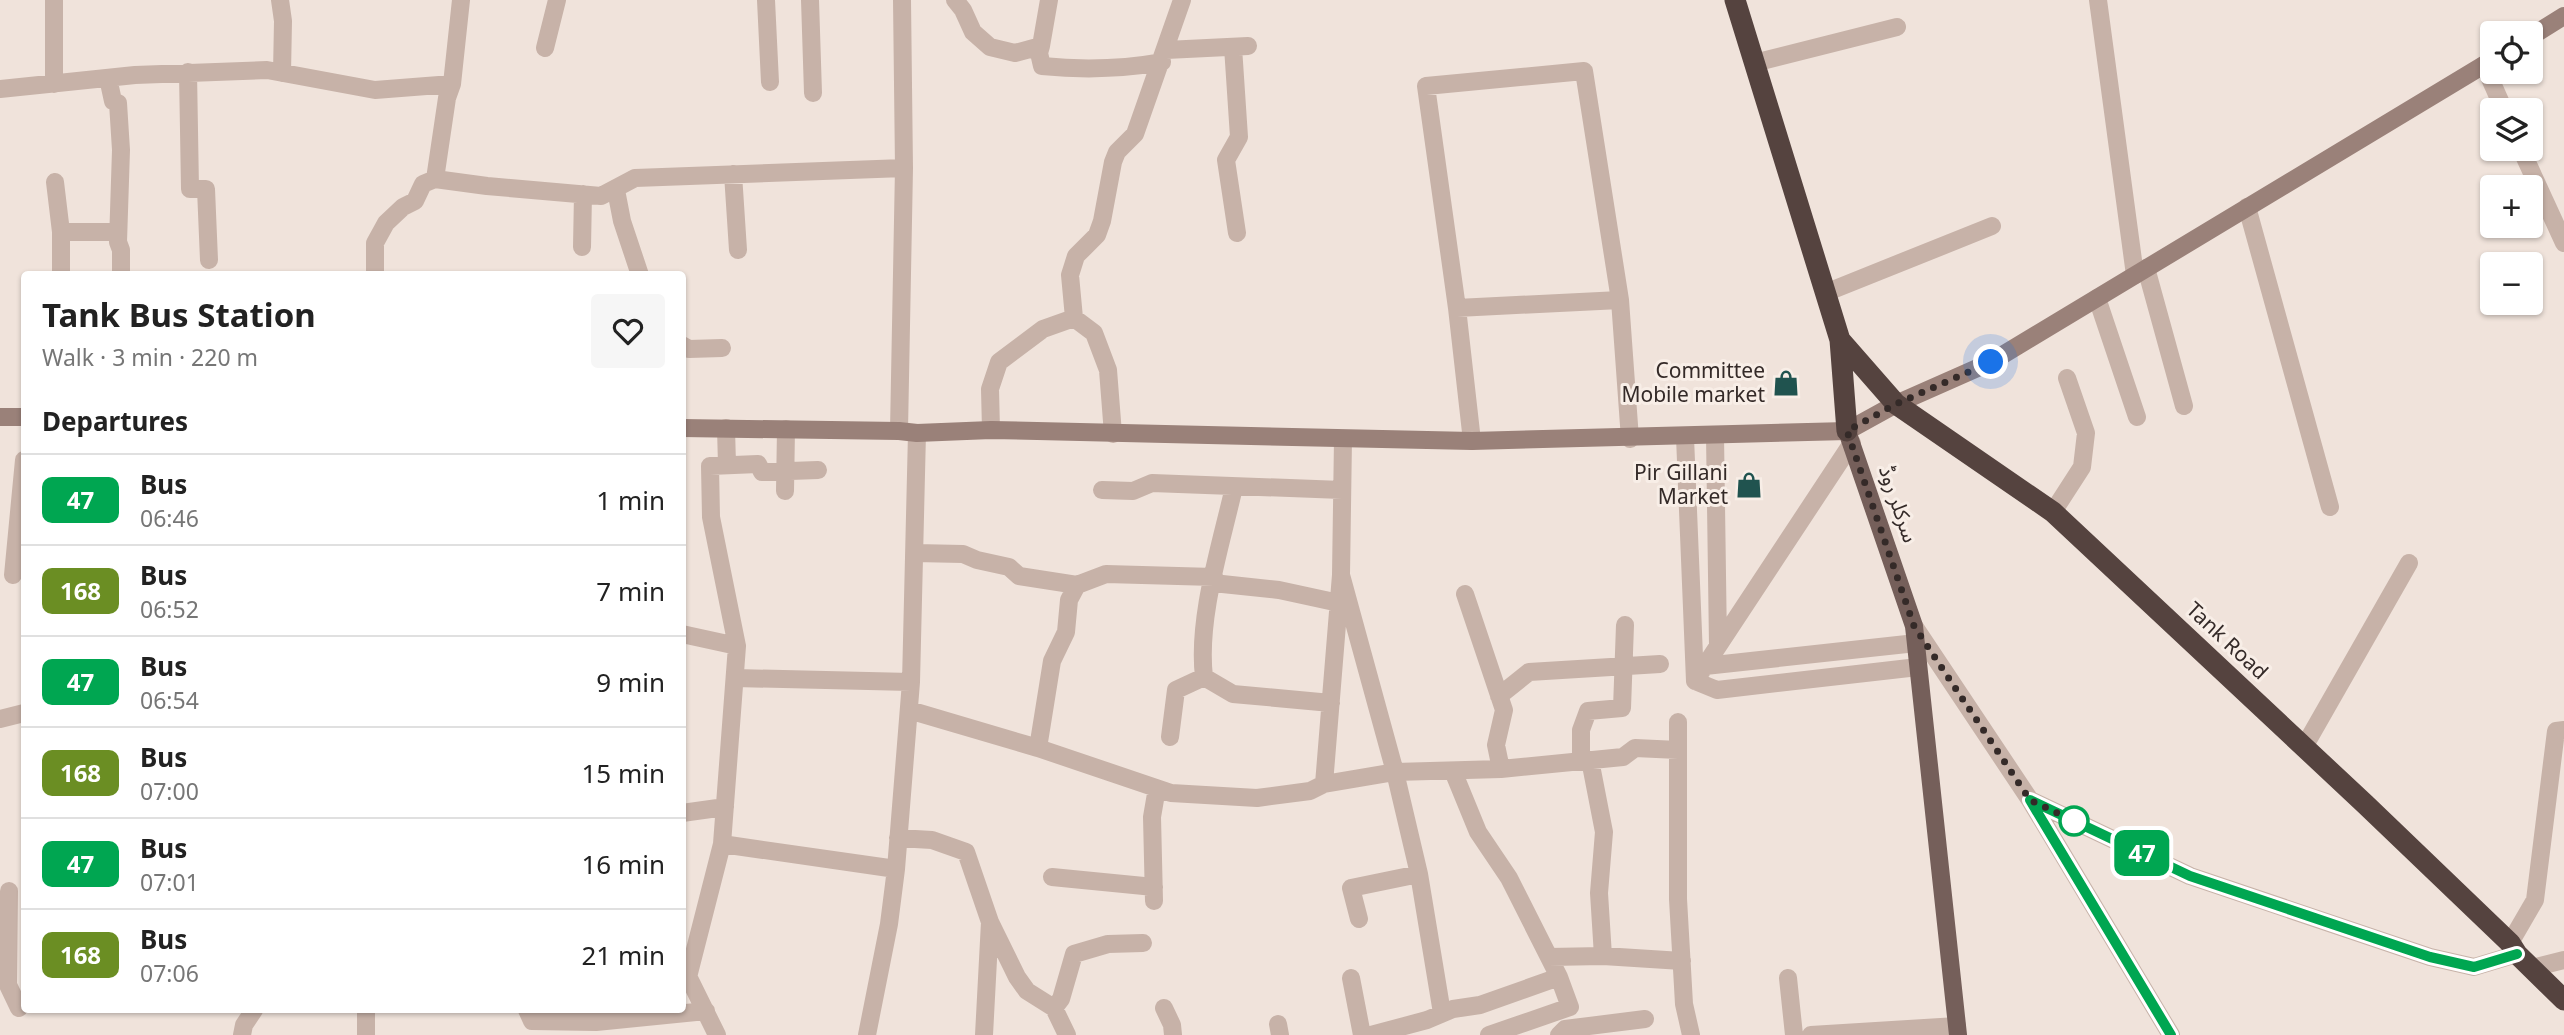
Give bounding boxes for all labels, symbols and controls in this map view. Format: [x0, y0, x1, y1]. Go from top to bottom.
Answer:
map controls [2480, 21, 2543, 315]
button: locate [2480, 21, 2543, 84]
button: layers [2480, 98, 2543, 161]
button: + [2480, 175, 2543, 238]
button: − [2480, 252, 2543, 315]
text: Tank Bus Station [42, 292, 316, 337]
button: heart [591, 294, 665, 368]
text: Walk · 3 min · 220 m [42, 341, 258, 373]
your location [1973, 344, 2008, 379]
place label: Committee Mobile market [1621, 356, 1765, 408]
shop icon: Committee Mobile market [1771, 368, 1801, 398]
text: Departures [42, 403, 188, 439]
place label: Pir Gillani Market [1634, 458, 1728, 510]
street label: سرکلر روڈ [1873, 461, 1925, 546]
text: Bus [140, 466, 187, 502]
shop icon: Pir Gillani Market [1734, 470, 1764, 500]
text: 1 min [596, 482, 665, 518]
text: 47 [67, 483, 94, 516]
text: 06:46 [140, 502, 199, 534]
text: Bus [140, 557, 187, 593]
text: 7 min [596, 573, 665, 609]
text: 168 [60, 574, 101, 607]
text: 06:52 [140, 593, 199, 625]
street label: Tank Road [2181, 595, 2274, 685]
text: Bus [140, 648, 187, 684]
text: 9 min [596, 664, 665, 700]
text: 47 [67, 665, 94, 698]
text: 06:54 [140, 684, 199, 716]
text: Bus [140, 739, 187, 775]
text: 15 min [581, 755, 665, 791]
text: 168 [60, 756, 101, 789]
text: 07:00 [140, 775, 199, 807]
unlabelled marker [2059, 806, 2089, 836]
text: Bus [140, 830, 187, 866]
line badge: 47 [2110, 830, 2174, 876]
text: 47 [2128, 836, 2156, 869]
text: 16 min [581, 846, 665, 882]
text: 47 [67, 847, 94, 880]
text: 07:01 [140, 866, 199, 898]
text: Bus [140, 921, 187, 957]
text: 21 min [581, 937, 665, 973]
text: 168 [60, 938, 101, 971]
text: 07:06 [140, 957, 199, 989]

